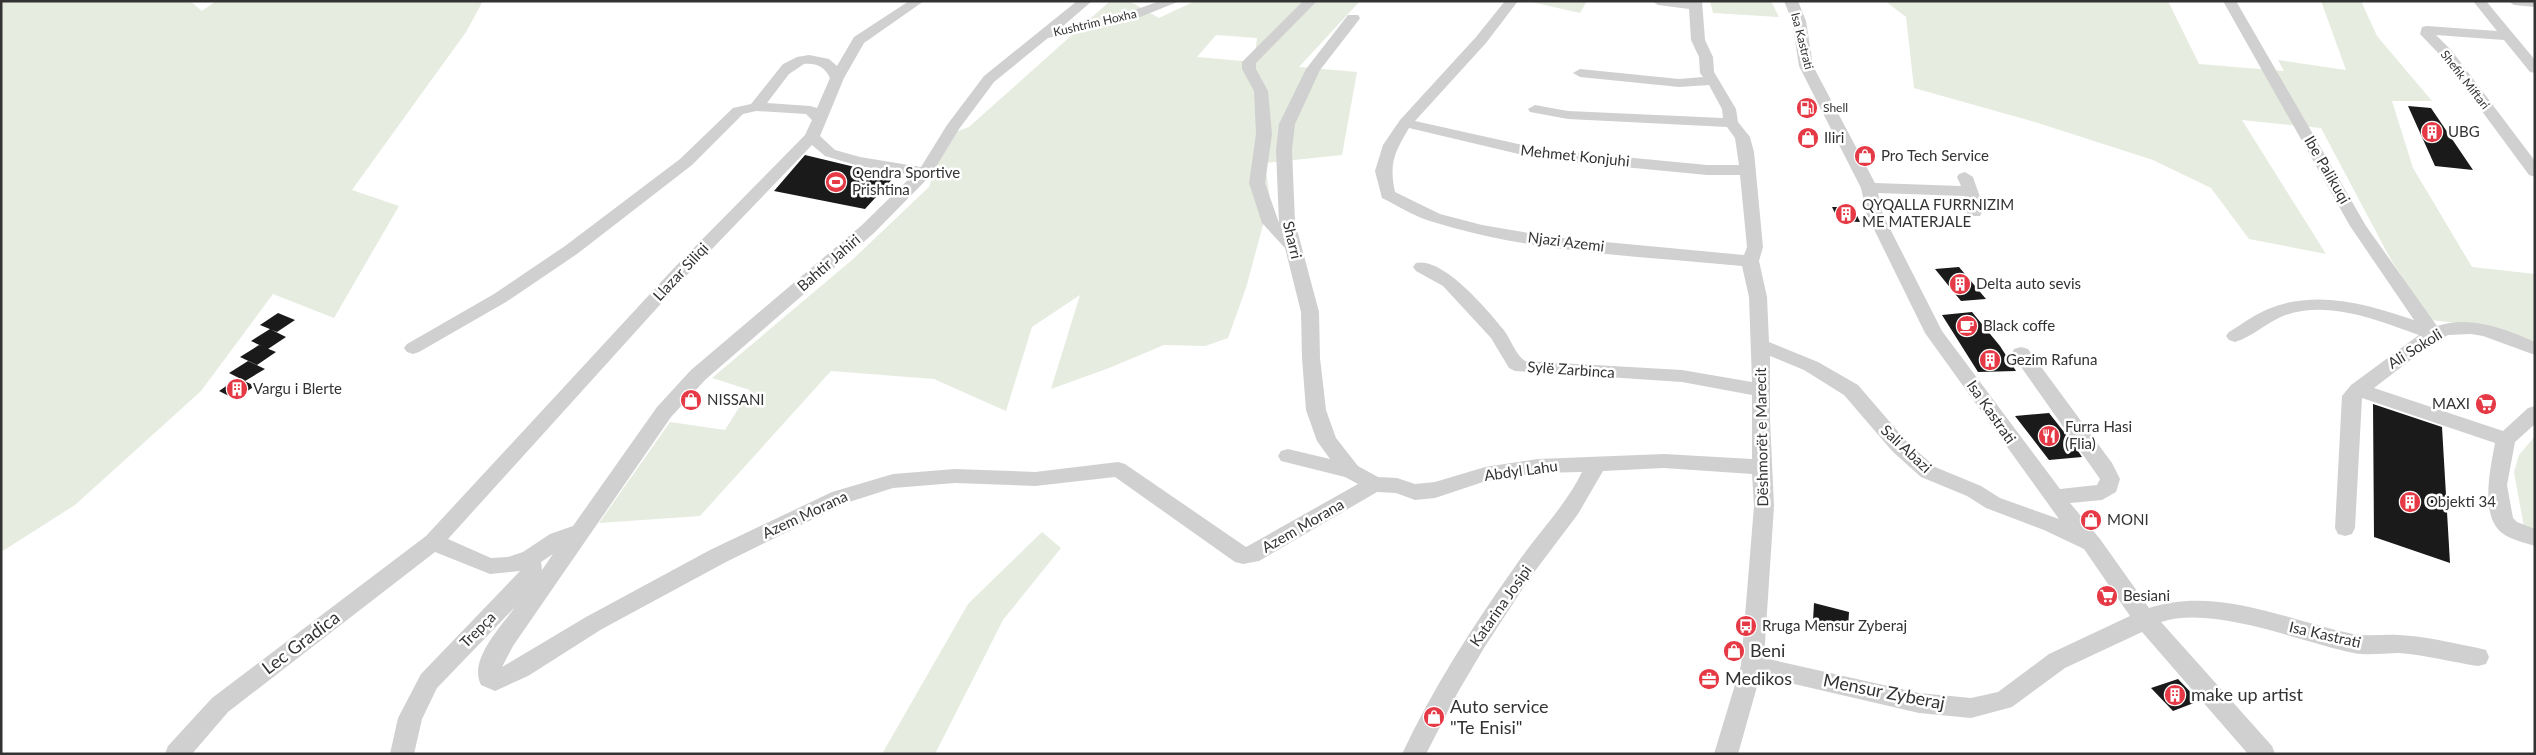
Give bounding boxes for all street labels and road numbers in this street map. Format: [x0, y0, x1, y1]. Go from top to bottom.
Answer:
street label: Kushtrim Hoxha [1052, 6, 1138, 39]
street label: Isa Kastrati [1788, 11, 1817, 71]
street label: Shefik Miftari [2438, 47, 2493, 112]
street label: Ibe Palikuqi [2301, 132, 2355, 207]
street label: Mehmet Konjuhi [1520, 140, 1631, 170]
street label: Sharri [1280, 219, 1306, 260]
street label: Njazi Azemi [1527, 227, 1605, 255]
street label: Bahtir Jahiri [793, 230, 864, 294]
street label: Llazar Siliqi [649, 239, 712, 304]
street label: Ali Sokoli [2384, 324, 2445, 372]
street label: Sylë Zarbinca [1527, 357, 1615, 381]
street label: Dëshmorët e Marecit [1751, 367, 1771, 507]
street label: Isa Kastrati [1964, 376, 2020, 446]
street label: Sali Abazi [1878, 420, 1936, 476]
street label: Abdyl Lahu [1483, 456, 1559, 484]
street label: Azem Morana [759, 487, 850, 542]
street label: Azem Morana [1258, 494, 1347, 556]
street label: Katarina Josipi [1466, 561, 1535, 650]
street label: Lec Gradica [257, 606, 344, 679]
street label: Trepça [456, 608, 499, 651]
street label: Isa Kastrati [2288, 617, 2363, 651]
street label: Mensur Zyberaj [1822, 668, 1947, 714]

